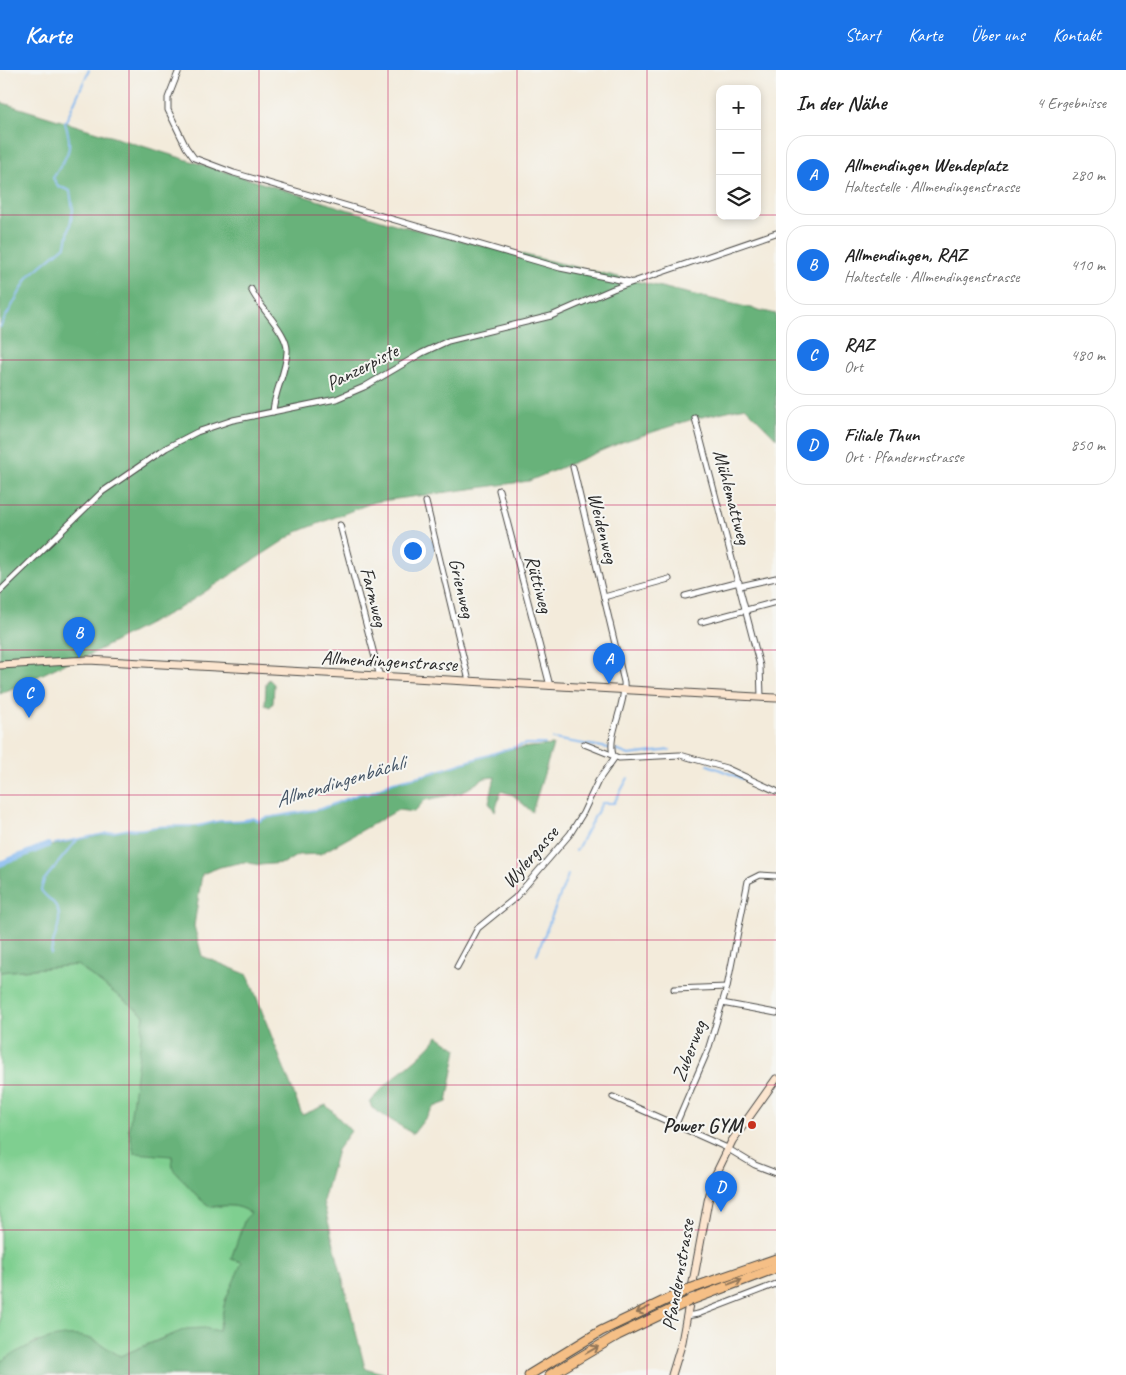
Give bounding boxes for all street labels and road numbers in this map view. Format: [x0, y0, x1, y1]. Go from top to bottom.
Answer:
street label: Panzerpiste [322, 338, 404, 396]
street label: Mühlemattweg [707, 447, 757, 548]
street label: Weidenweg [582, 490, 624, 567]
street label: Rüttiweg [519, 552, 559, 617]
street label: Grienweg [443, 556, 481, 621]
street label: Farmweg [355, 565, 394, 630]
street label: Allmendingenstrasse [320, 645, 459, 677]
street label: Wylergasse [496, 820, 565, 893]
street label: Zuberweg [666, 1016, 712, 1085]
street label: Pfandernstrasse [656, 1216, 700, 1333]

